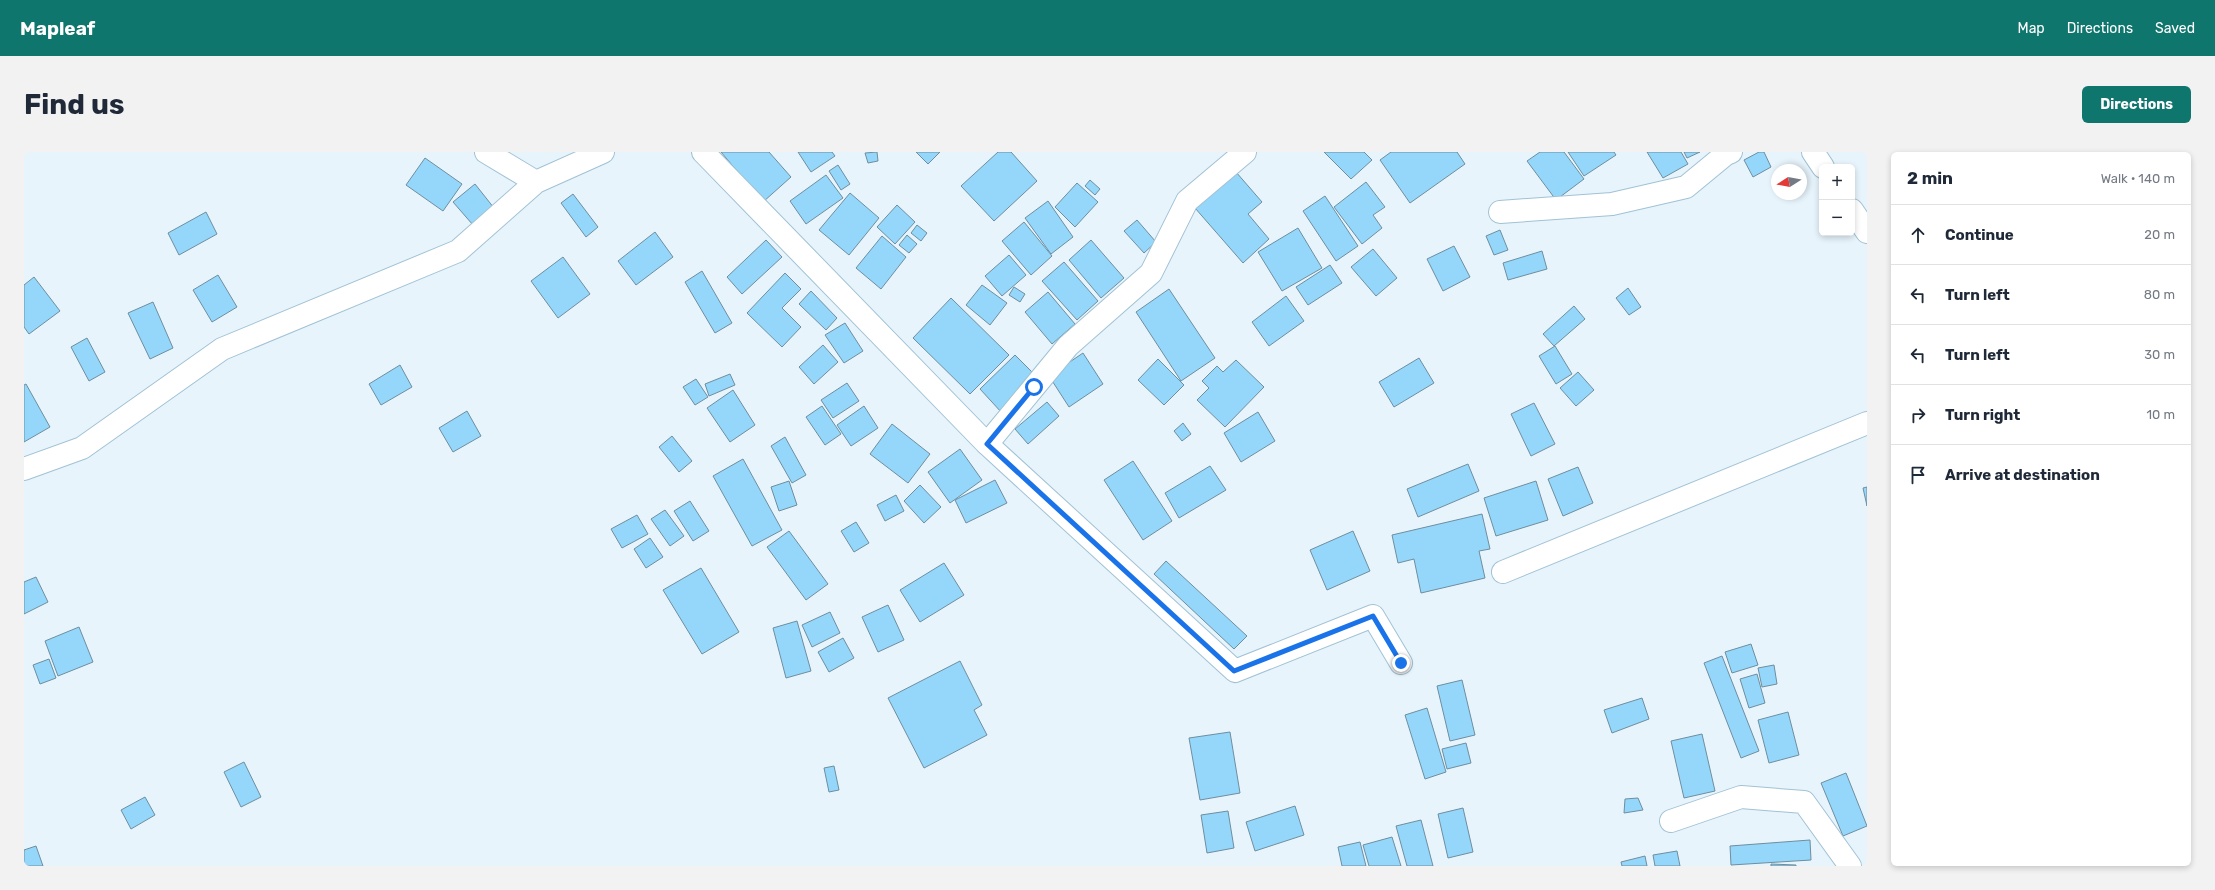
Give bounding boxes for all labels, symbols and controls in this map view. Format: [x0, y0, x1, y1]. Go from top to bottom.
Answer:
text: Mapleaf [20, 17, 95, 40]
text: Map [2018, 20, 2045, 37]
text: Directions [2067, 20, 2133, 37]
text: Saved [2155, 20, 2195, 37]
button: Directions [2082, 86, 2191, 123]
text: Find us [24, 88, 124, 121]
north arrow [1771, 164, 1807, 200]
map controls [1819, 164, 1855, 236]
button: + [1819, 164, 1855, 200]
text: 2 min [1907, 168, 1953, 188]
text: Walk · 140 m [2101, 171, 2175, 186]
button: − [1819, 200, 1855, 236]
icon: ahead [1907, 224, 1929, 246]
text: Continue [1945, 226, 2014, 244]
text: 20 m [2144, 227, 2175, 242]
icon: left [1907, 284, 1929, 306]
text: Turn left [1945, 286, 2010, 304]
text: 80 m [2144, 287, 2175, 302]
icon: left [1907, 344, 1929, 366]
text: Turn left [1945, 346, 2010, 364]
text: 30 m [2144, 347, 2175, 362]
route start [1025, 378, 1043, 396]
icon: right [1907, 404, 1929, 426]
text: Turn right [1945, 406, 2020, 424]
text: 10 m [2146, 407, 2175, 422]
icon: arrive [1907, 464, 1929, 486]
text: Arrive at destination [1945, 466, 2100, 484]
route end [1392, 654, 1410, 672]

